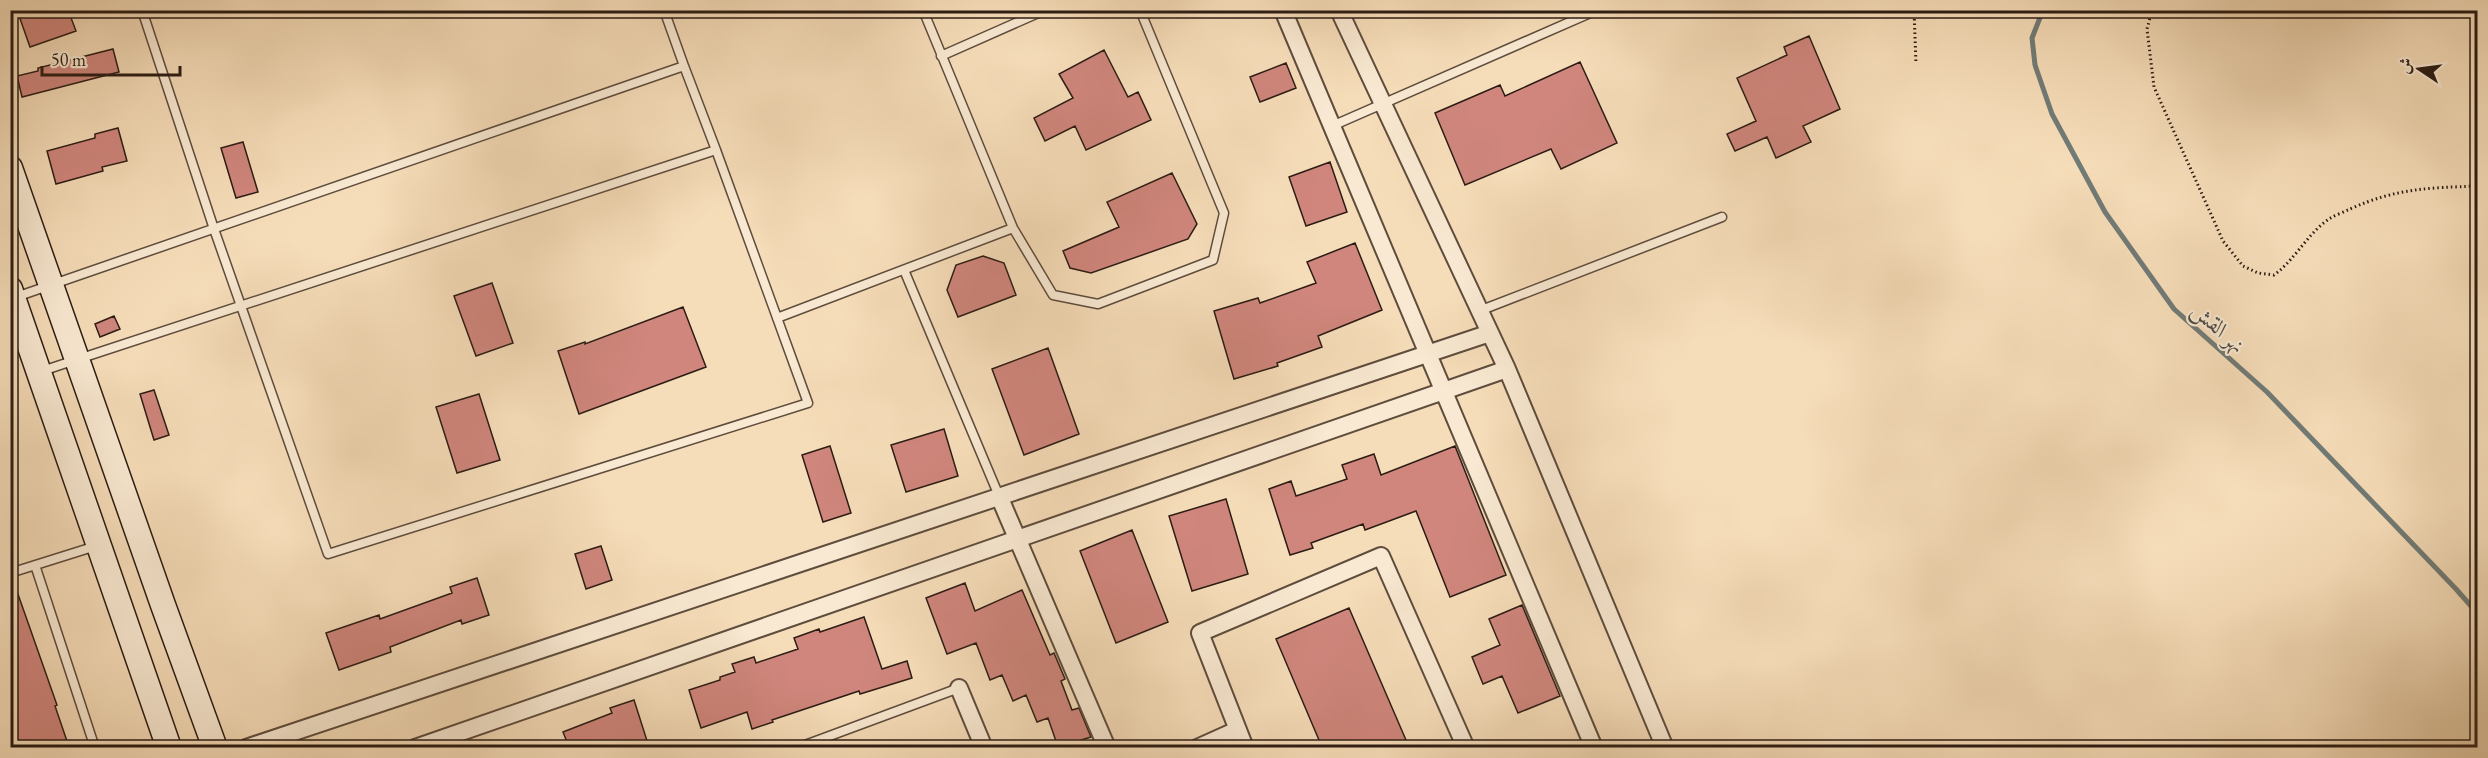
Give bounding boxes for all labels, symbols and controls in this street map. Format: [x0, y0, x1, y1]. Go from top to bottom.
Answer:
scale bar [42, 39, 180, 77]
north arrow [2389, 39, 2449, 99]
text: 50 m [51, 48, 86, 71]
text: ش [2393, 56, 2417, 76]
water label: نهر القش [2184, 295, 2252, 360]

